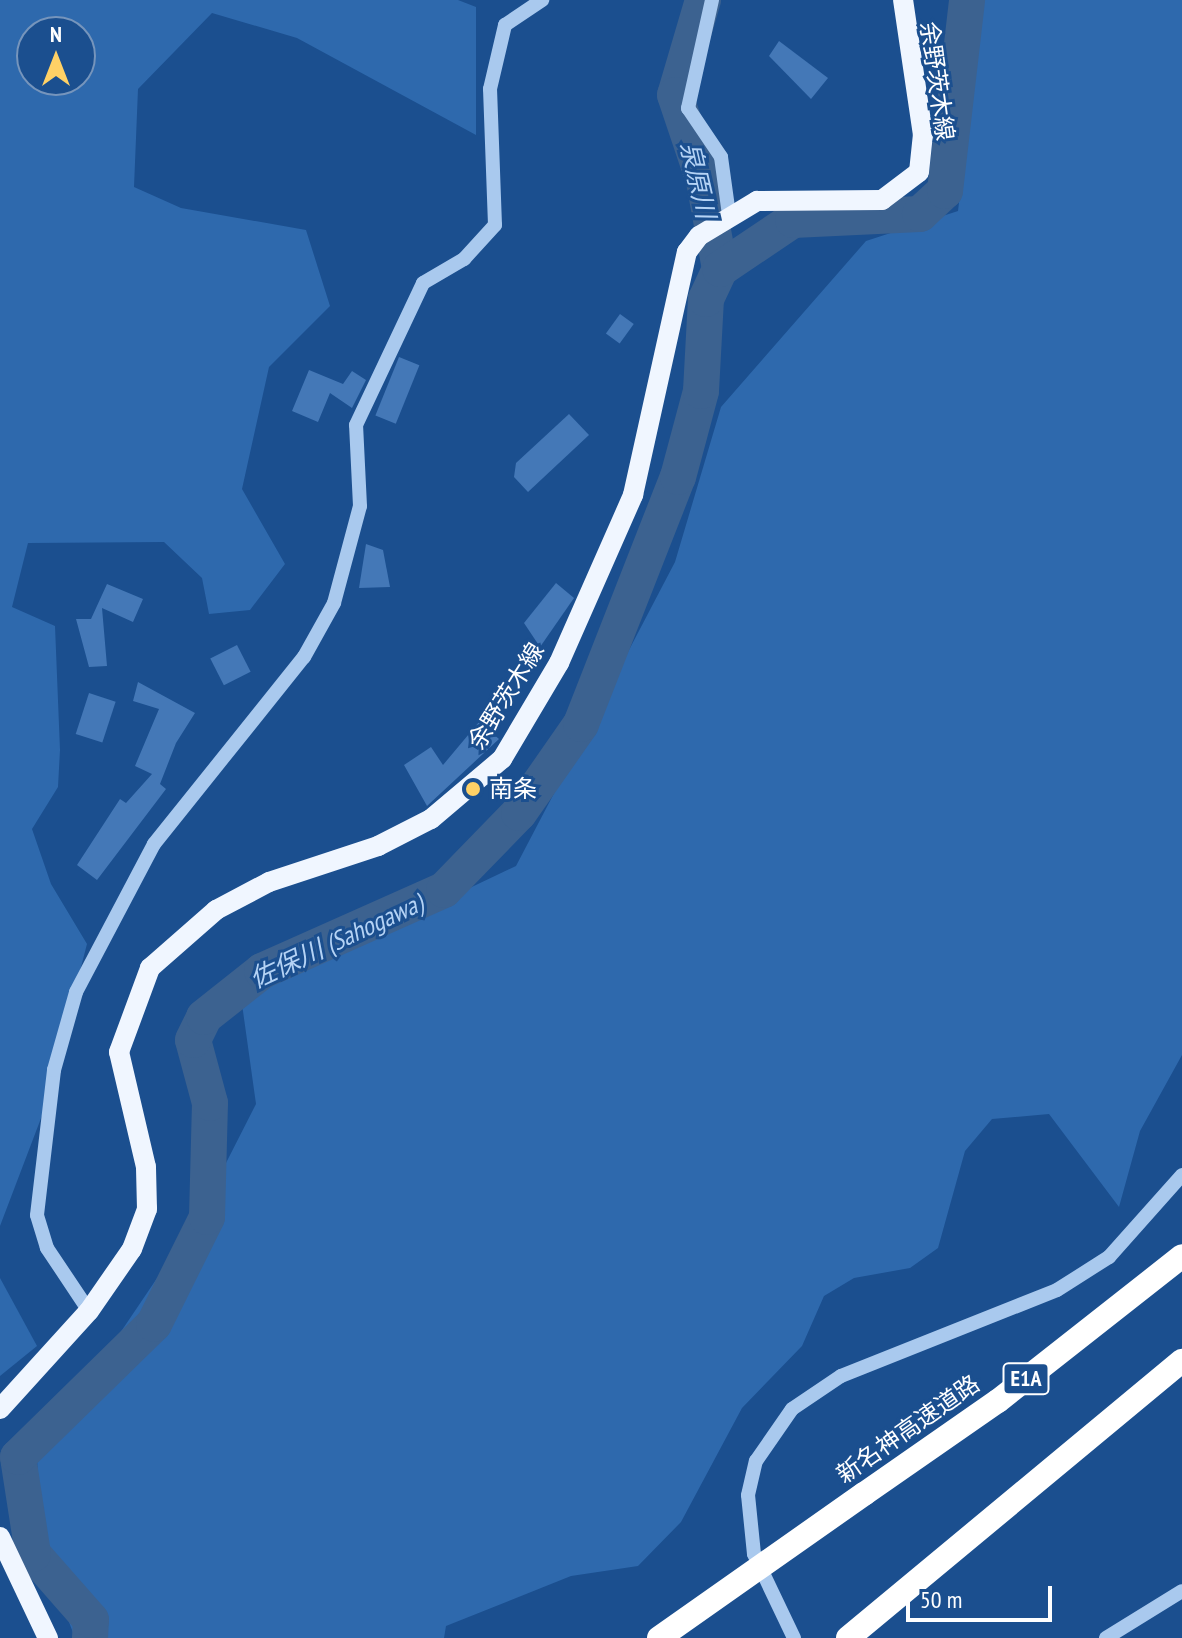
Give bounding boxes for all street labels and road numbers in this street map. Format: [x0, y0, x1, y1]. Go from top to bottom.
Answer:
street label: 余野茨木線 [914, 20, 960, 142]
street label: 余野茨木線 [462, 637, 550, 755]
road number: E1A [1002, 1361, 1050, 1397]
street label: 新名神高速道路 [831, 1369, 985, 1489]

